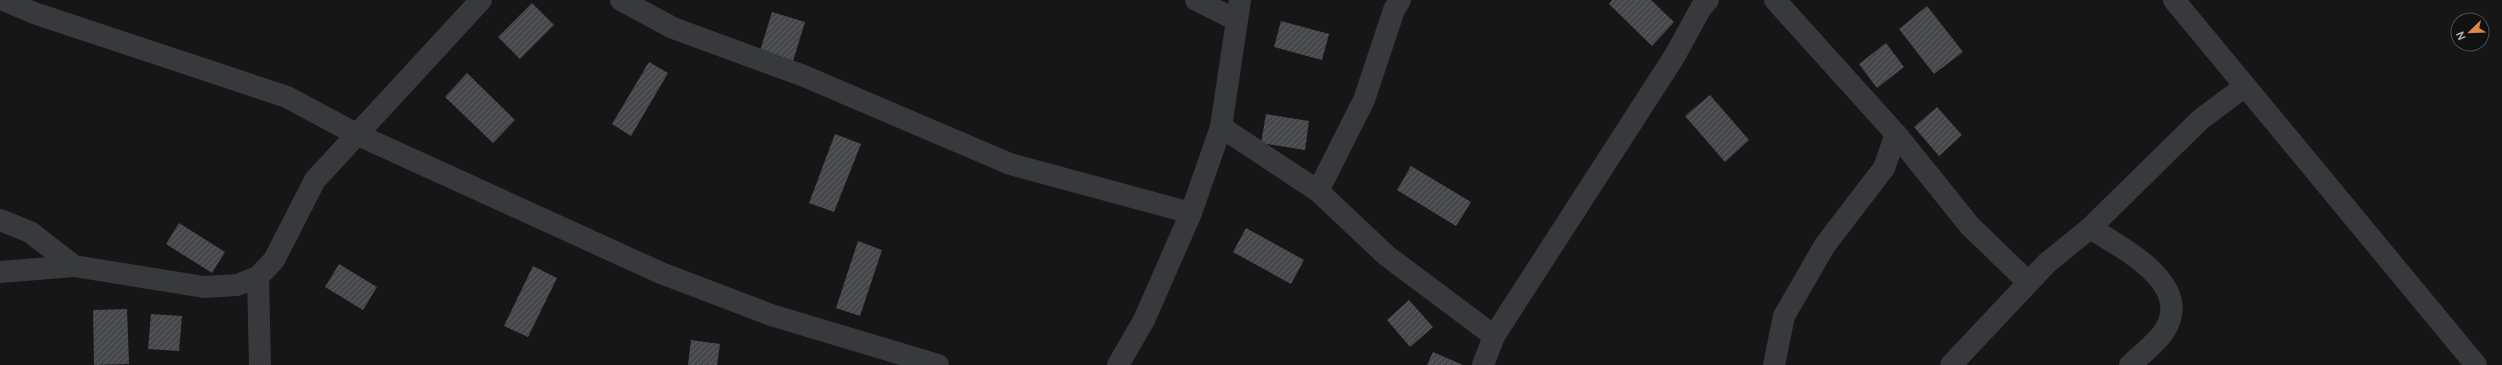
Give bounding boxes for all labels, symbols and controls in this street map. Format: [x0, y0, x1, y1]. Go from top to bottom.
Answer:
north arrow [2450, 12, 2490, 52]
text: N [2453, 29, 2469, 42]

